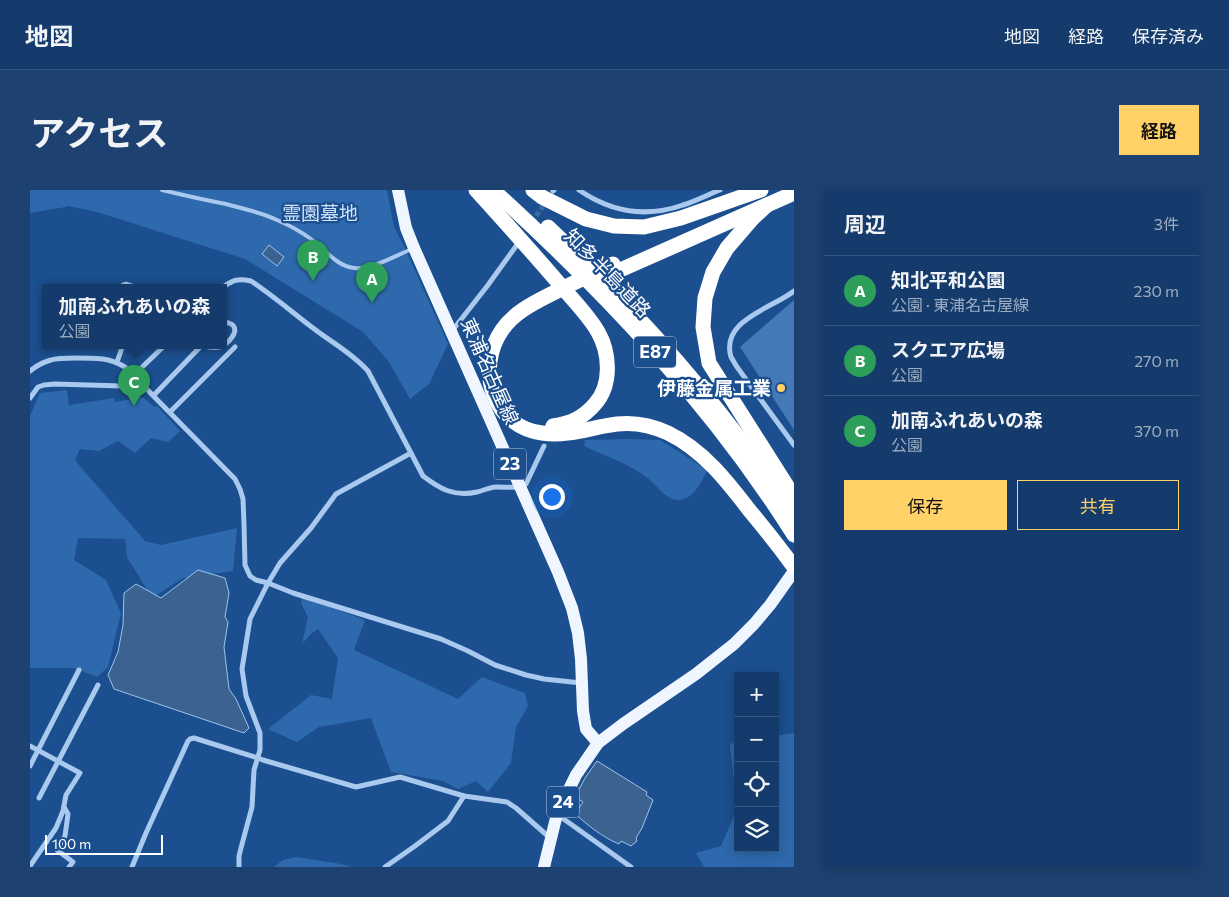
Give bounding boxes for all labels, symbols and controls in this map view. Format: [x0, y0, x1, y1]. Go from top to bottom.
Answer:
text: 地図 [25, 21, 73, 50]
text: 地図 [1004, 25, 1040, 47]
text: 経路 [1068, 25, 1104, 47]
text: 保存済み [1132, 25, 1204, 47]
button: 経路 [1119, 105, 1199, 155]
text: アクセス [30, 110, 168, 153]
park label: 霊園墓地 [282, 201, 358, 224]
text: 周辺 [844, 211, 886, 236]
text: 3件 [1154, 214, 1179, 233]
street label: 知多半島道路 [560, 224, 656, 322]
pin: B [297, 240, 329, 281]
pin: A [356, 262, 388, 303]
text: 知北平和公園 [891, 268, 1005, 291]
text: A [854, 281, 866, 300]
text: 230 m [1134, 281, 1179, 300]
popup [42, 284, 227, 349]
text: 加南ふれあいの森 [58, 294, 211, 317]
text: 公園 · 東浦名古屋線 [891, 295, 1029, 314]
street label: 東浦名古屋線 [457, 314, 524, 428]
text: 公園 [58, 321, 91, 340]
road number: E87 [634, 336, 676, 368]
text: スクエア広場 [891, 338, 1005, 361]
text: B [855, 351, 865, 370]
text: 270 m [1134, 351, 1179, 370]
pin: C [118, 365, 150, 406]
text: 公園 [891, 365, 923, 384]
place label: 伊藤金属工業 [657, 376, 771, 399]
marker: 伊藤金属工業 [775, 382, 787, 394]
text: 加南ふれあいの森 [891, 408, 1043, 431]
text: C [855, 421, 865, 440]
text: 370 m [1134, 421, 1179, 440]
text: 公園 [891, 435, 923, 454]
road number: 23 [494, 448, 526, 480]
button: 保存 [844, 480, 1007, 530]
button: 共有 [1017, 480, 1179, 530]
your location [539, 484, 565, 510]
map controls [734, 672, 779, 852]
button: + [734, 672, 779, 717]
button: − [734, 717, 779, 762]
button: locate [734, 762, 779, 807]
road number: 24 [547, 786, 579, 818]
button: layers [734, 807, 779, 852]
scale bar [45, 832, 162, 855]
text: 100 m [52, 835, 91, 852]

